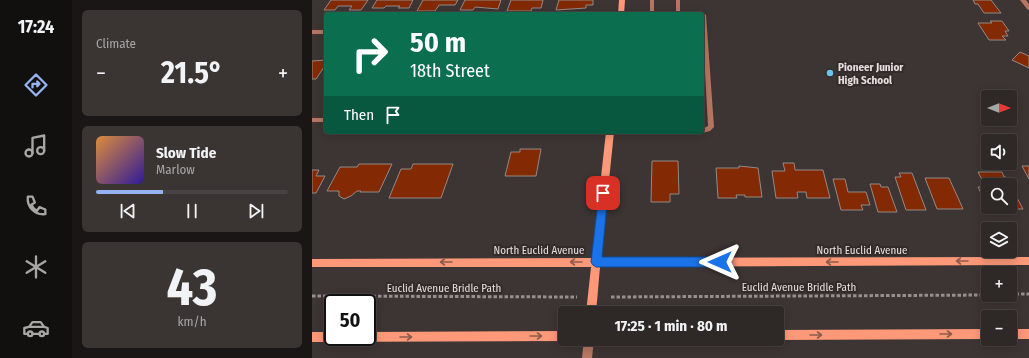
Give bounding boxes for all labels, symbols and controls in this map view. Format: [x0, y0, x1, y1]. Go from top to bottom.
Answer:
text: 17:24 [18, 16, 54, 38]
text: 50 m [410, 26, 466, 59]
icon: right [344, 28, 396, 80]
text: Climate [96, 36, 136, 51]
text: 21.5° [161, 55, 223, 91]
text: − [96, 60, 106, 87]
text: + [278, 60, 288, 87]
text: 18th Street [410, 60, 490, 82]
place label: Pioneer Junior High School [838, 61, 904, 87]
marker: Pioneer Junior High School [825, 68, 835, 78]
icon: directions [22, 71, 50, 99]
north arrow [981, 90, 1017, 126]
map controls [981, 90, 1017, 346]
icon: arrive [382, 104, 404, 126]
text: Then [344, 106, 374, 124]
icon: music [22, 132, 50, 160]
button: sound [981, 134, 1017, 170]
text: Slow Tide [156, 144, 216, 162]
text: Marlow [156, 162, 195, 177]
pin [586, 176, 620, 210]
button: search [981, 178, 1017, 214]
icon: arrive [592, 182, 614, 204]
icon: phone [22, 192, 50, 220]
icon: previous [117, 200, 139, 222]
icon: pause [181, 200, 203, 222]
icon: next [245, 200, 267, 222]
button: layers [981, 222, 1017, 258]
position arrow [699, 241, 741, 283]
street label: North Euclid Avenue [494, 244, 584, 257]
street label: North Euclid Avenue [817, 244, 907, 257]
icon: climate [22, 253, 50, 281]
text: 43 [167, 256, 217, 319]
one-way arrow [956, 257, 969, 265]
one-way arrow [440, 258, 453, 266]
one-way arrow [570, 258, 583, 266]
one-way arrow [826, 258, 839, 266]
button: + [981, 266, 1017, 302]
street label: Euclid Avenue Bridle Path [742, 281, 856, 294]
street label: Euclid Avenue Bridle Path [387, 282, 501, 295]
speed limit sign: 50 [324, 294, 376, 346]
button: − [981, 310, 1017, 346]
icon: car [22, 314, 50, 342]
text: km/h [178, 314, 207, 329]
text: 17:25 · 1 min · 80 m [614, 317, 728, 335]
one-way arrow [939, 330, 952, 338]
one-way arrow [809, 331, 822, 339]
one-way arrow [529, 332, 542, 340]
one-way arrow [399, 333, 412, 341]

